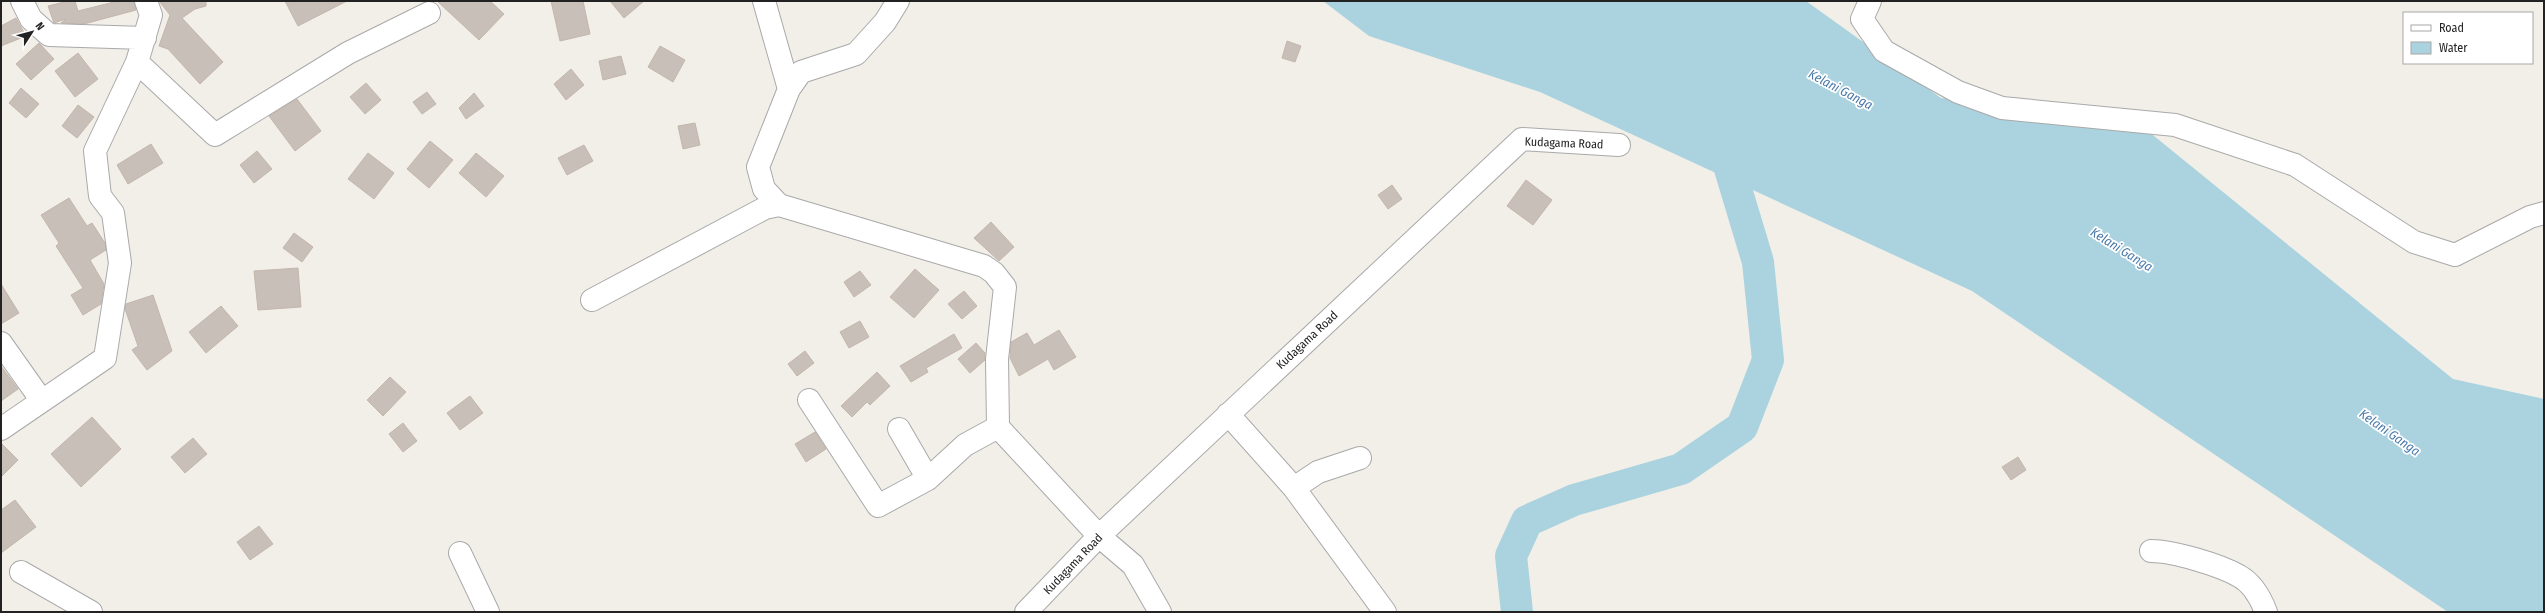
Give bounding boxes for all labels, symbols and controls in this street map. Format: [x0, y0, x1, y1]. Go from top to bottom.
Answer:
north arrow [12, 12, 52, 52]
legend [2403, 12, 2533, 64]
text: N [32, 20, 47, 33]
text: Road [2439, 21, 2464, 35]
text: Water [2439, 41, 2468, 55]
water label: Kelani Ganga [1806, 66, 1876, 113]
street label: Kudagama Road [1524, 135, 1604, 151]
water label: Kelani Ganga [2088, 224, 2156, 275]
street label: Kudagama Road [1273, 308, 1341, 372]
water label: Kelani Ganga [2357, 406, 2423, 459]
street label: Kudagama Road [1041, 531, 1105, 597]

